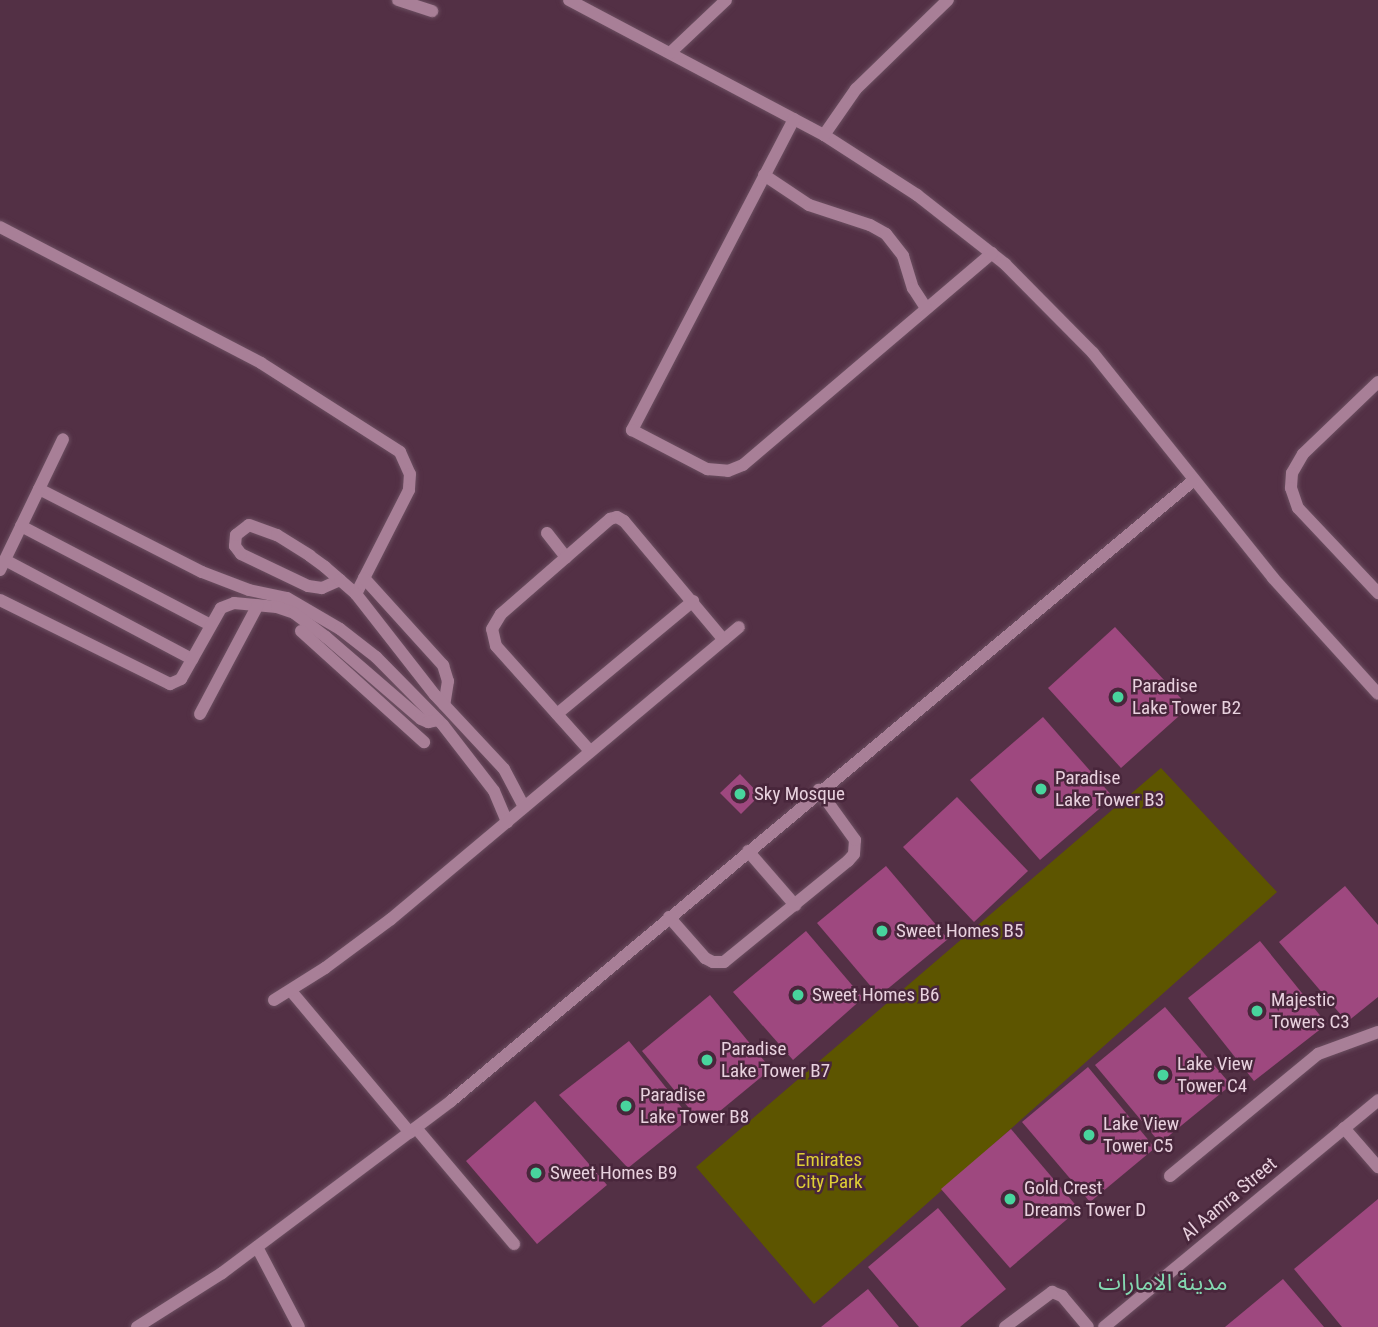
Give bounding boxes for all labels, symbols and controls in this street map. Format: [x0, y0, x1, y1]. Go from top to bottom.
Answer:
place label: Paradise Lake Tower B2 [1132, 675, 1241, 719]
marker: Paradise Lake Tower B2 [1110, 689, 1126, 705]
place label: Paradise Lake Tower B3 [1055, 767, 1164, 811]
marker: Paradise Lake Tower B3 [1033, 781, 1049, 797]
place label: Sky Mosque [754, 783, 845, 805]
marker: Sky Mosque [732, 786, 748, 802]
place label: Sweet Homes B5 [896, 920, 1023, 942]
marker: Sweet Homes B5 [874, 923, 890, 939]
place label: Sweet Homes B6 [812, 984, 939, 1006]
marker: Sweet Homes B6 [790, 987, 806, 1003]
place label: Majestic Towers C3 [1271, 989, 1350, 1033]
marker: Majestic Towers C3 [1249, 1003, 1265, 1019]
place label: Paradise Lake Tower B7 [721, 1038, 830, 1082]
marker: Paradise Lake Tower B7 [699, 1052, 715, 1068]
place label: Lake View Tower C4 [1177, 1053, 1253, 1097]
marker: Lake View Tower C4 [1155, 1067, 1171, 1083]
place label: Paradise Lake Tower B8 [640, 1084, 749, 1128]
marker: Paradise Lake Tower B8 [618, 1098, 634, 1114]
place label: Lake View Tower C5 [1103, 1113, 1179, 1157]
marker: Lake View Tower C5 [1081, 1127, 1097, 1143]
park label: Emirates City Park [796, 1149, 862, 1193]
street label: Al Aamra Street [1177, 1153, 1281, 1245]
place label: Sweet Homes B9 [550, 1162, 677, 1184]
marker: Sweet Homes B9 [528, 1165, 544, 1181]
place label: Gold Crest Dreams Tower D [1024, 1177, 1147, 1221]
marker: Gold Crest Dreams Tower D [1002, 1191, 1018, 1207]
district label: مدينة الامارات [1098, 1269, 1228, 1297]

